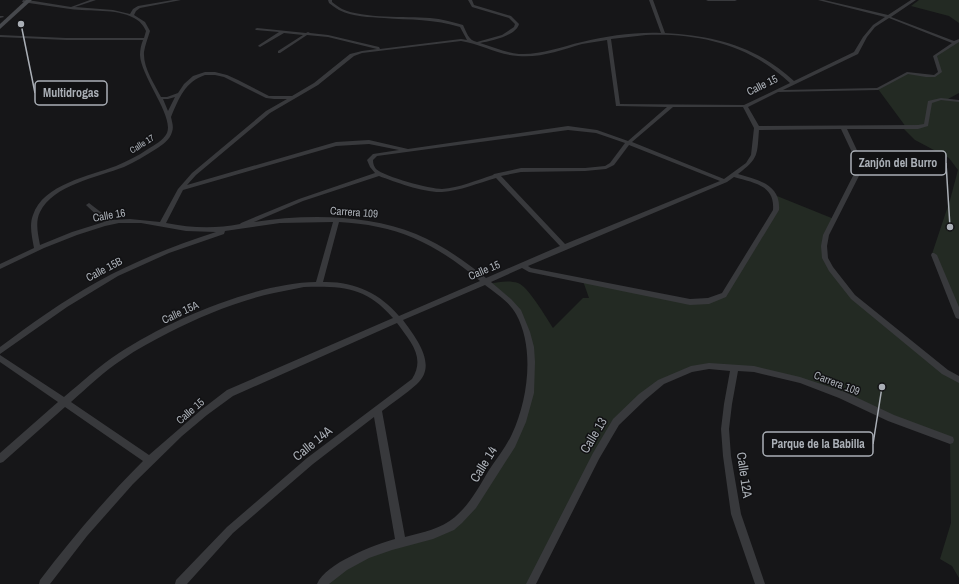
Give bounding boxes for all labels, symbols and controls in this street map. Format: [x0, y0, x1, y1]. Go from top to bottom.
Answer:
street label: Calle 15 [744, 71, 780, 99]
callout: Multidrogas [35, 81, 107, 105]
text: Multidrogas [43, 85, 99, 101]
street label: Calle 17 [127, 132, 157, 156]
callout: Zanjón del Burro [851, 151, 946, 175]
text: Zanjón del Burro [859, 155, 937, 171]
street label: Carrera 109 [330, 203, 378, 221]
street label: Calle 16 [91, 205, 127, 225]
street label: Calle 15B [83, 254, 125, 284]
street label: Calle 15 [466, 257, 502, 283]
street label: Calle 15A [159, 297, 202, 327]
street label: Carrera 109 [812, 368, 862, 398]
street label: Calle 15 [173, 395, 207, 427]
street label: Calle 13 [576, 414, 611, 456]
street label: Calle 14A [289, 422, 336, 465]
callout: Parque de la Babilla [763, 432, 873, 456]
text: Parque de la Babilla [771, 436, 865, 452]
street label: Calle 14 [466, 443, 501, 485]
street label: Calle 12A [733, 451, 756, 500]

